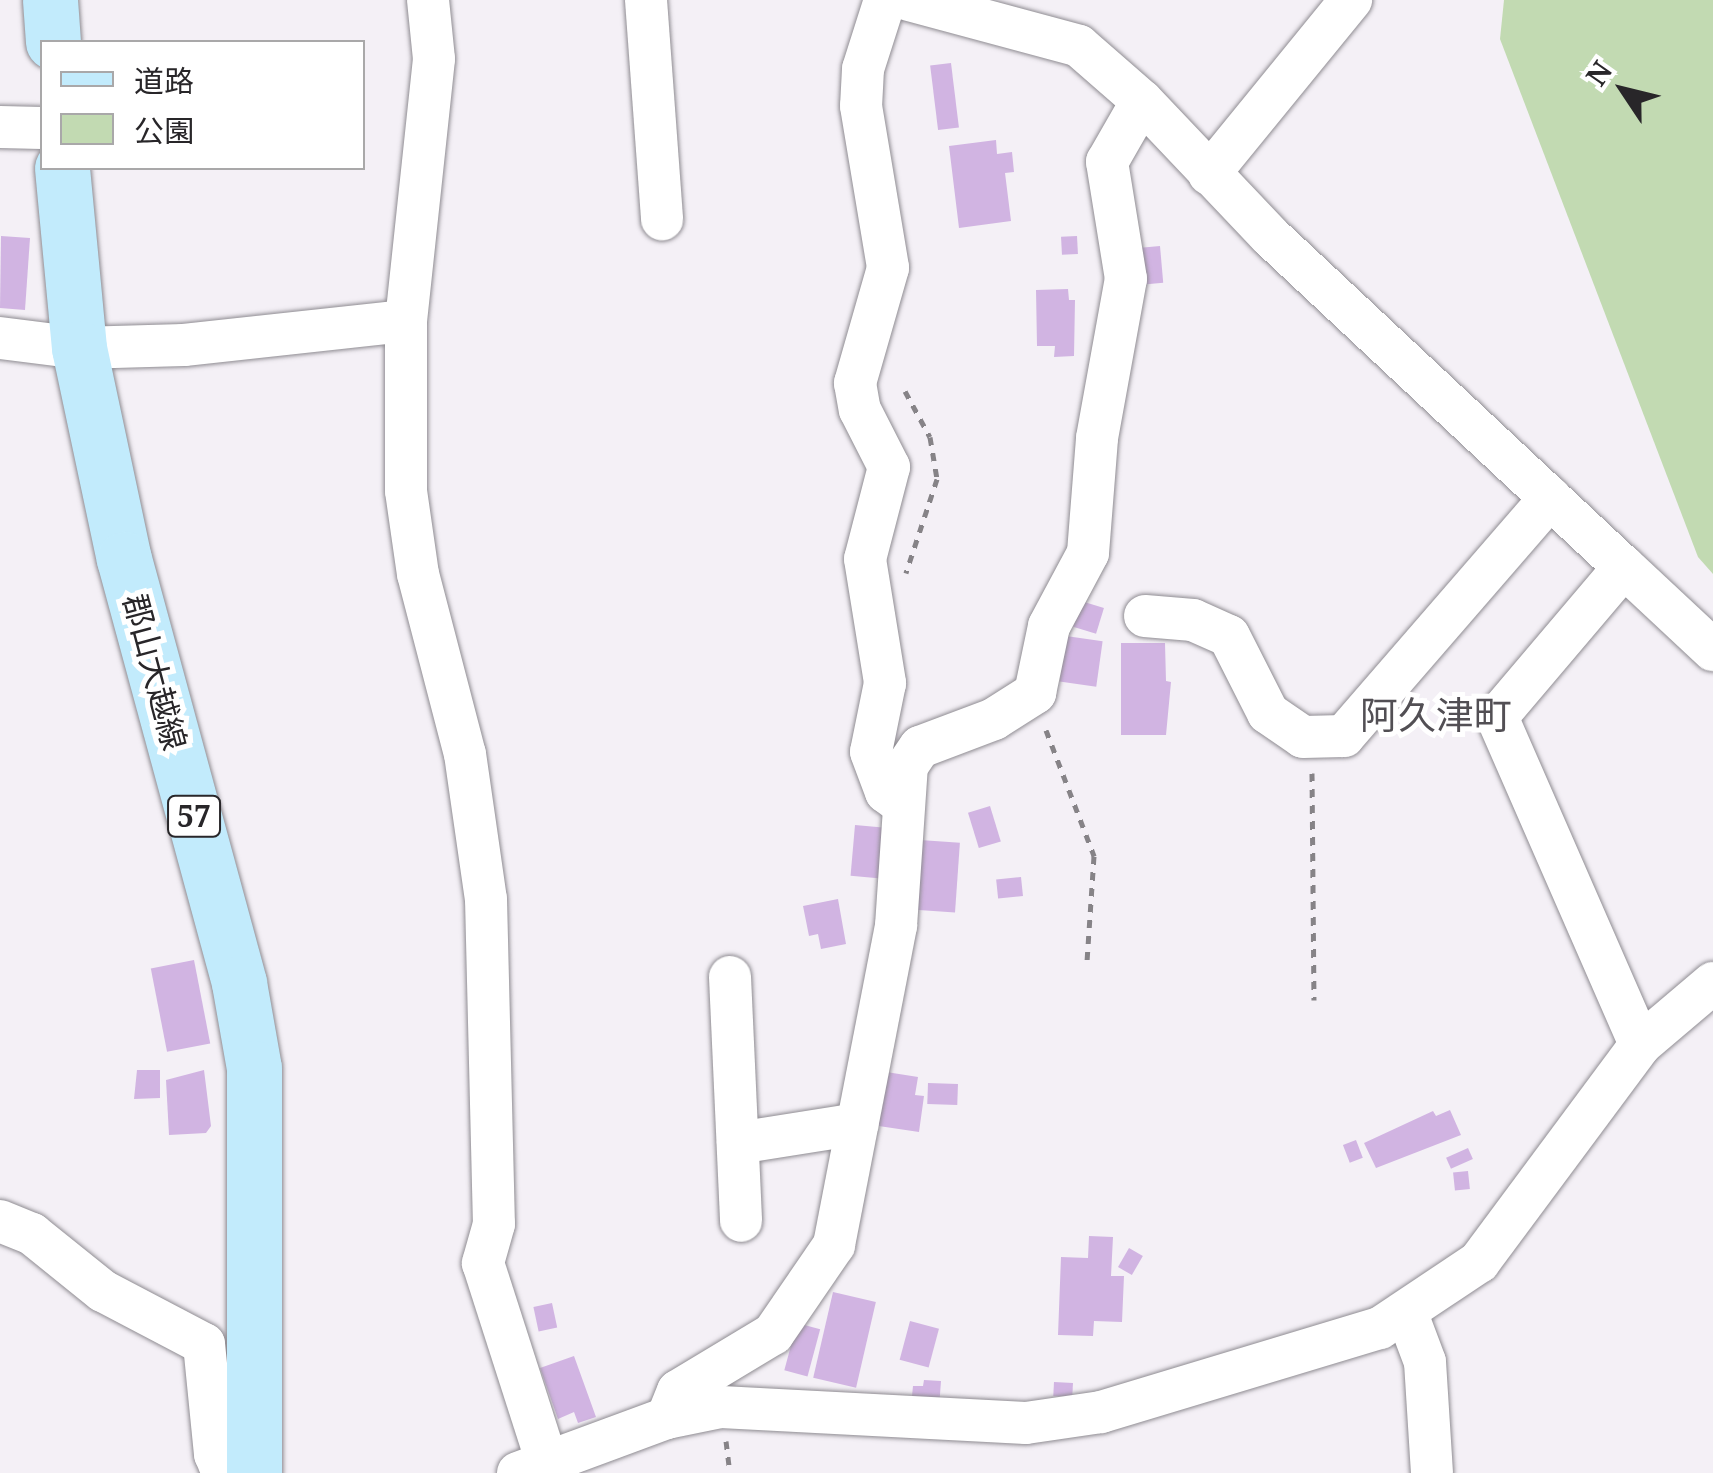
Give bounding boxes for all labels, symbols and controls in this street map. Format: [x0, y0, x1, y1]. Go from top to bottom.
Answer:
legend [40, 40, 365, 170]
north arrow [1573, 40, 1673, 140]
text: N [1577, 53, 1620, 93]
text: 道路 [134, 60, 194, 101]
text: 公園 [134, 110, 194, 151]
street label: 郡山大越線 [116, 590, 194, 754]
district label: 阿久津町 [1360, 692, 1512, 738]
road number: 57 [166, 791, 222, 841]

